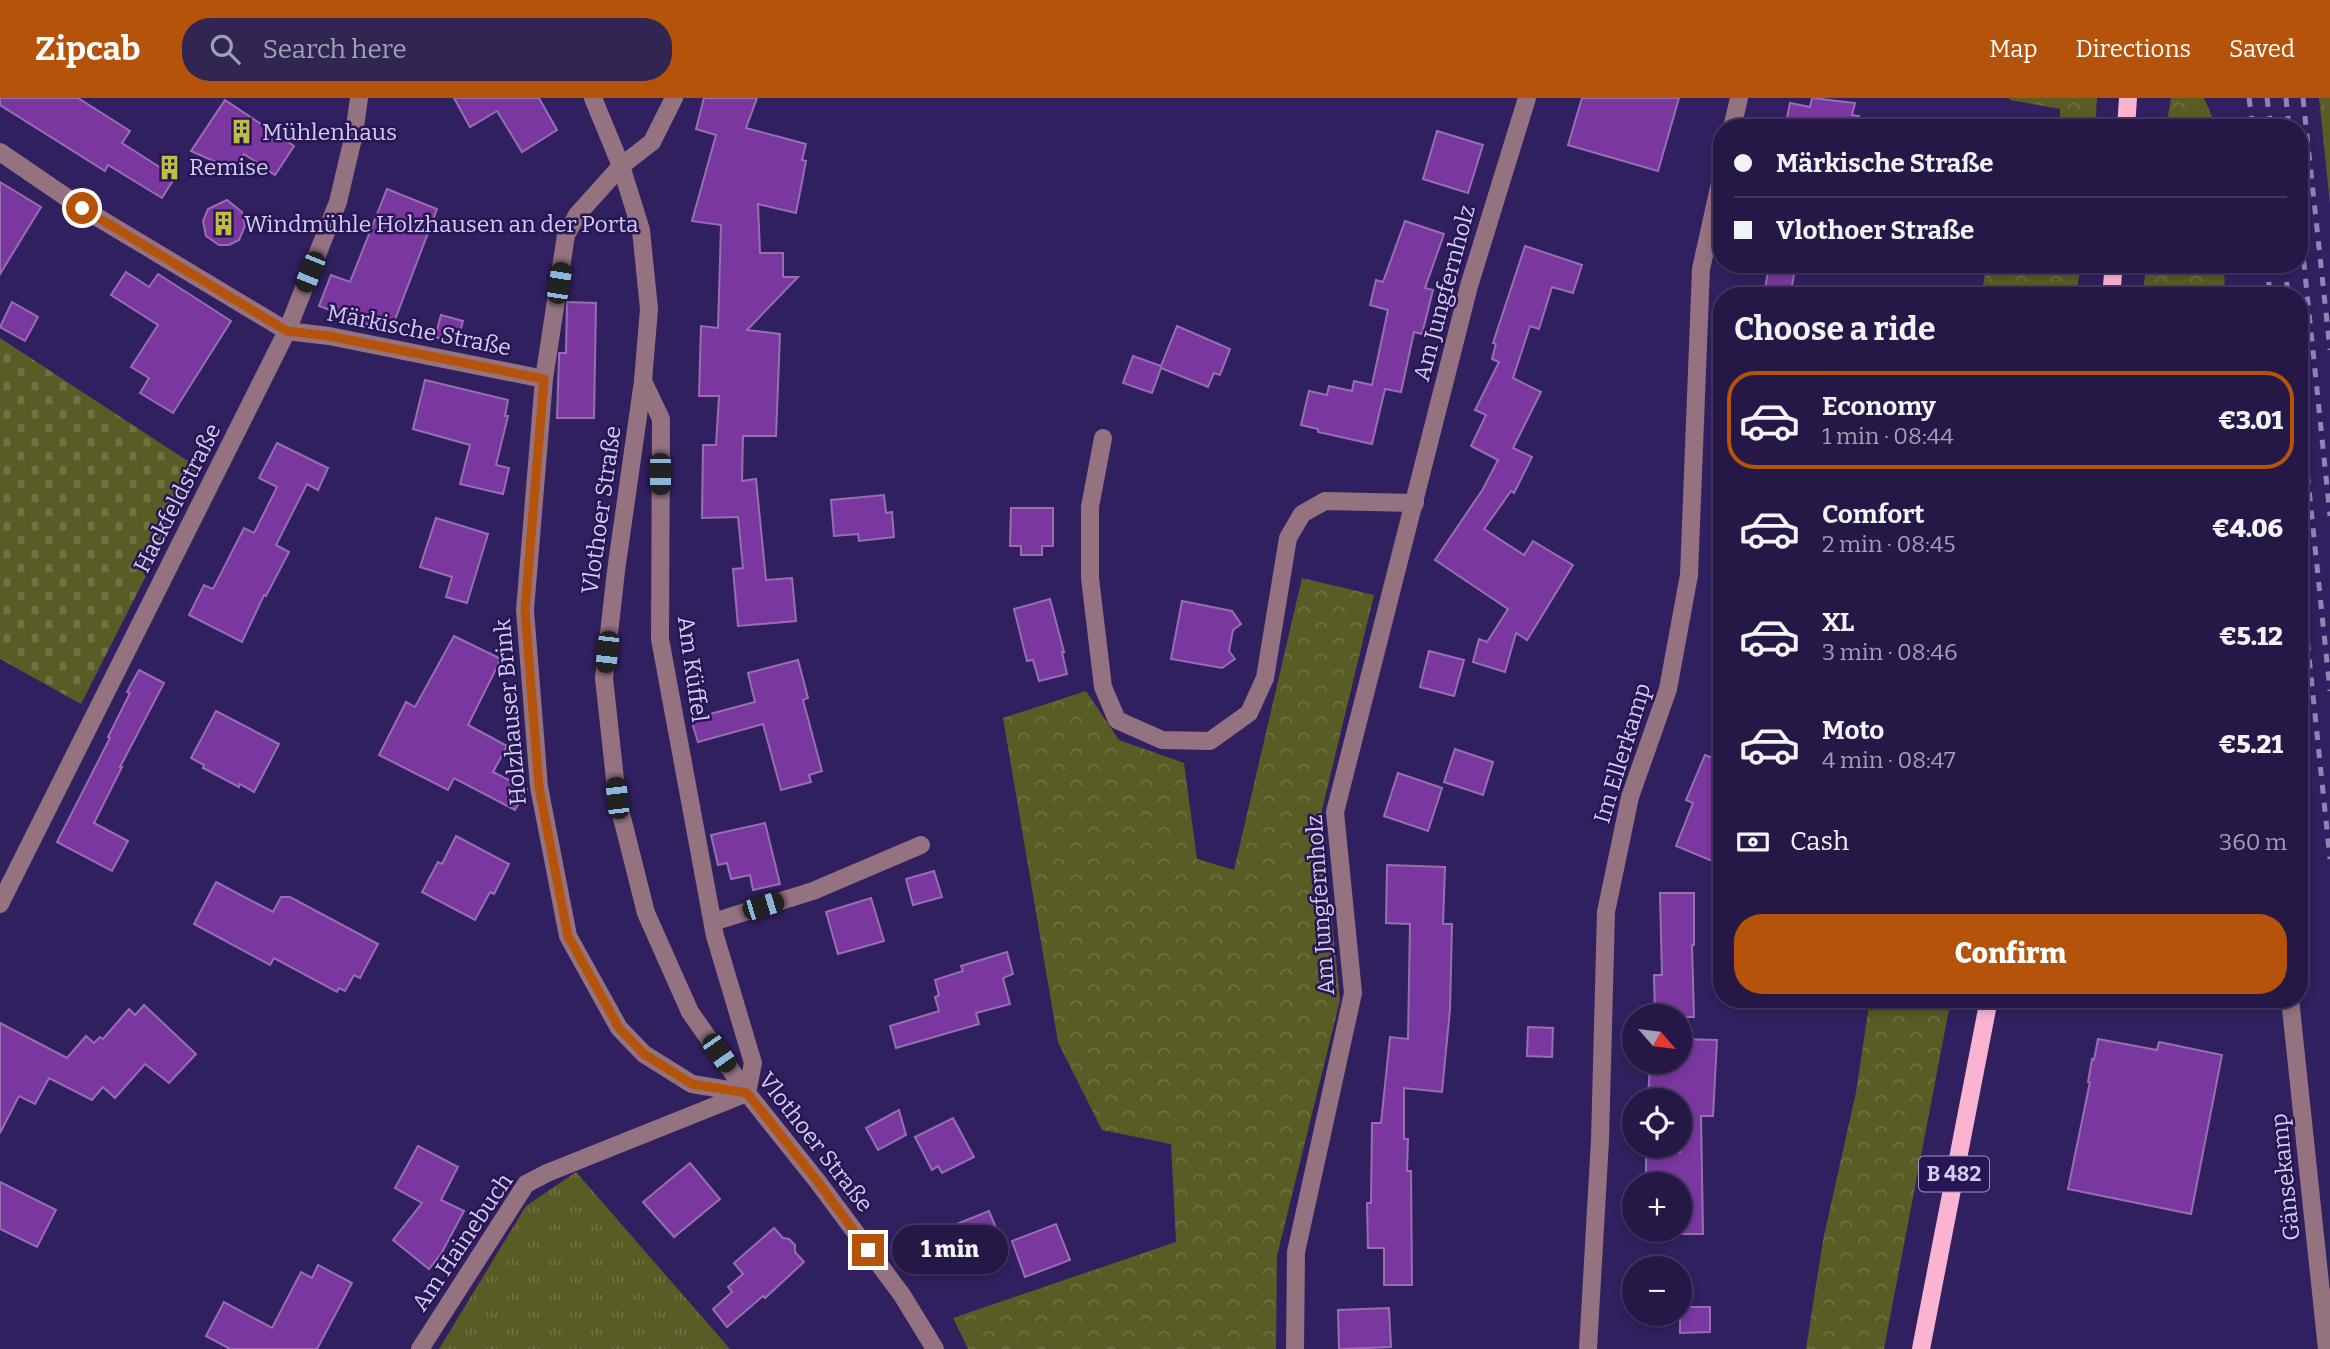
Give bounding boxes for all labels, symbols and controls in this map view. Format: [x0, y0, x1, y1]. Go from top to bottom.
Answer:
search box [182, 18, 672, 81]
text: Zipcab [35, 29, 140, 69]
icon: search [206, 30, 244, 68]
text: Search here [262, 34, 407, 65]
text: Map [1989, 35, 2038, 63]
text: Directions [2076, 35, 2191, 63]
text: Saved [2229, 35, 2295, 63]
building icon: Mühlenhaus [228, 118, 256, 146]
place label: Mühlenhaus [262, 118, 397, 146]
text: Märkische Straße [1776, 148, 1994, 179]
building icon: Remise [155, 153, 183, 181]
place label: Remise [189, 153, 269, 181]
route start [66, 192, 98, 224]
street label: Am Jungfernholz [1407, 202, 1481, 384]
building icon: Windmühle Holzhausen an der Porta [210, 210, 238, 238]
place label: Windmühle Holzhausen an der Porta [244, 210, 639, 238]
text: Vlothoer Straße [1776, 215, 1974, 246]
car [293, 249, 328, 295]
car [546, 261, 573, 305]
street label: Märkische Straße [325, 298, 513, 362]
text: Choose a ride [1734, 310, 1935, 348]
icon: car [1738, 389, 1801, 452]
text: Economy [1822, 391, 1936, 422]
text: €3.01 [2218, 405, 2283, 436]
street label: Hackfeldstraße [127, 419, 227, 577]
text: 1 min · 08:44 [1822, 422, 1954, 450]
street label: Vlothoer Straße [575, 424, 627, 596]
car [650, 453, 671, 495]
icon: car [1738, 497, 1801, 560]
text: Comfort [1822, 499, 1925, 530]
text: €4.06 [2212, 513, 2283, 544]
text: 2 min · 08:45 [1822, 530, 1956, 558]
icon: car [1738, 605, 1801, 668]
text: XL [1822, 607, 1854, 638]
street label: Am Küffel [672, 614, 714, 724]
street label: Holzhauser Brink [488, 618, 532, 806]
text: €5.12 [2219, 621, 2283, 652]
car [595, 630, 620, 674]
text: 3 min · 08:46 [1822, 638, 1957, 666]
street label: Im Ellerkamp [1587, 680, 1657, 826]
icon: car [1738, 713, 1801, 776]
text: Moto [1822, 715, 1884, 746]
text: €5.21 [2219, 729, 2283, 760]
text: 4 min · 08:47 [1822, 746, 1956, 774]
car [605, 776, 630, 820]
street label: Am Jungfernholz [1300, 814, 1340, 996]
icon: cash [1734, 823, 1772, 861]
text: Cash [1790, 826, 1849, 857]
text: 360 m [2219, 828, 2287, 856]
car [740, 890, 787, 922]
button: Confirm [1734, 914, 2287, 994]
north arrow [1622, 1004, 1692, 1074]
map controls [1622, 1004, 1692, 1326]
car [699, 1030, 740, 1076]
street label: Vlothoer Straße [753, 1067, 879, 1217]
button: locate [1622, 1088, 1692, 1158]
street label: Gänsekamp [2264, 1112, 2306, 1242]
road number: B 482 [1919, 1156, 1989, 1192]
street label: Am Hainebuch [406, 1168, 518, 1316]
button: + [1622, 1172, 1692, 1242]
callout: 1 min [892, 1226, 1008, 1274]
route end [852, 1234, 884, 1266]
text: 1 min [921, 1235, 979, 1263]
button: − [1622, 1256, 1692, 1326]

